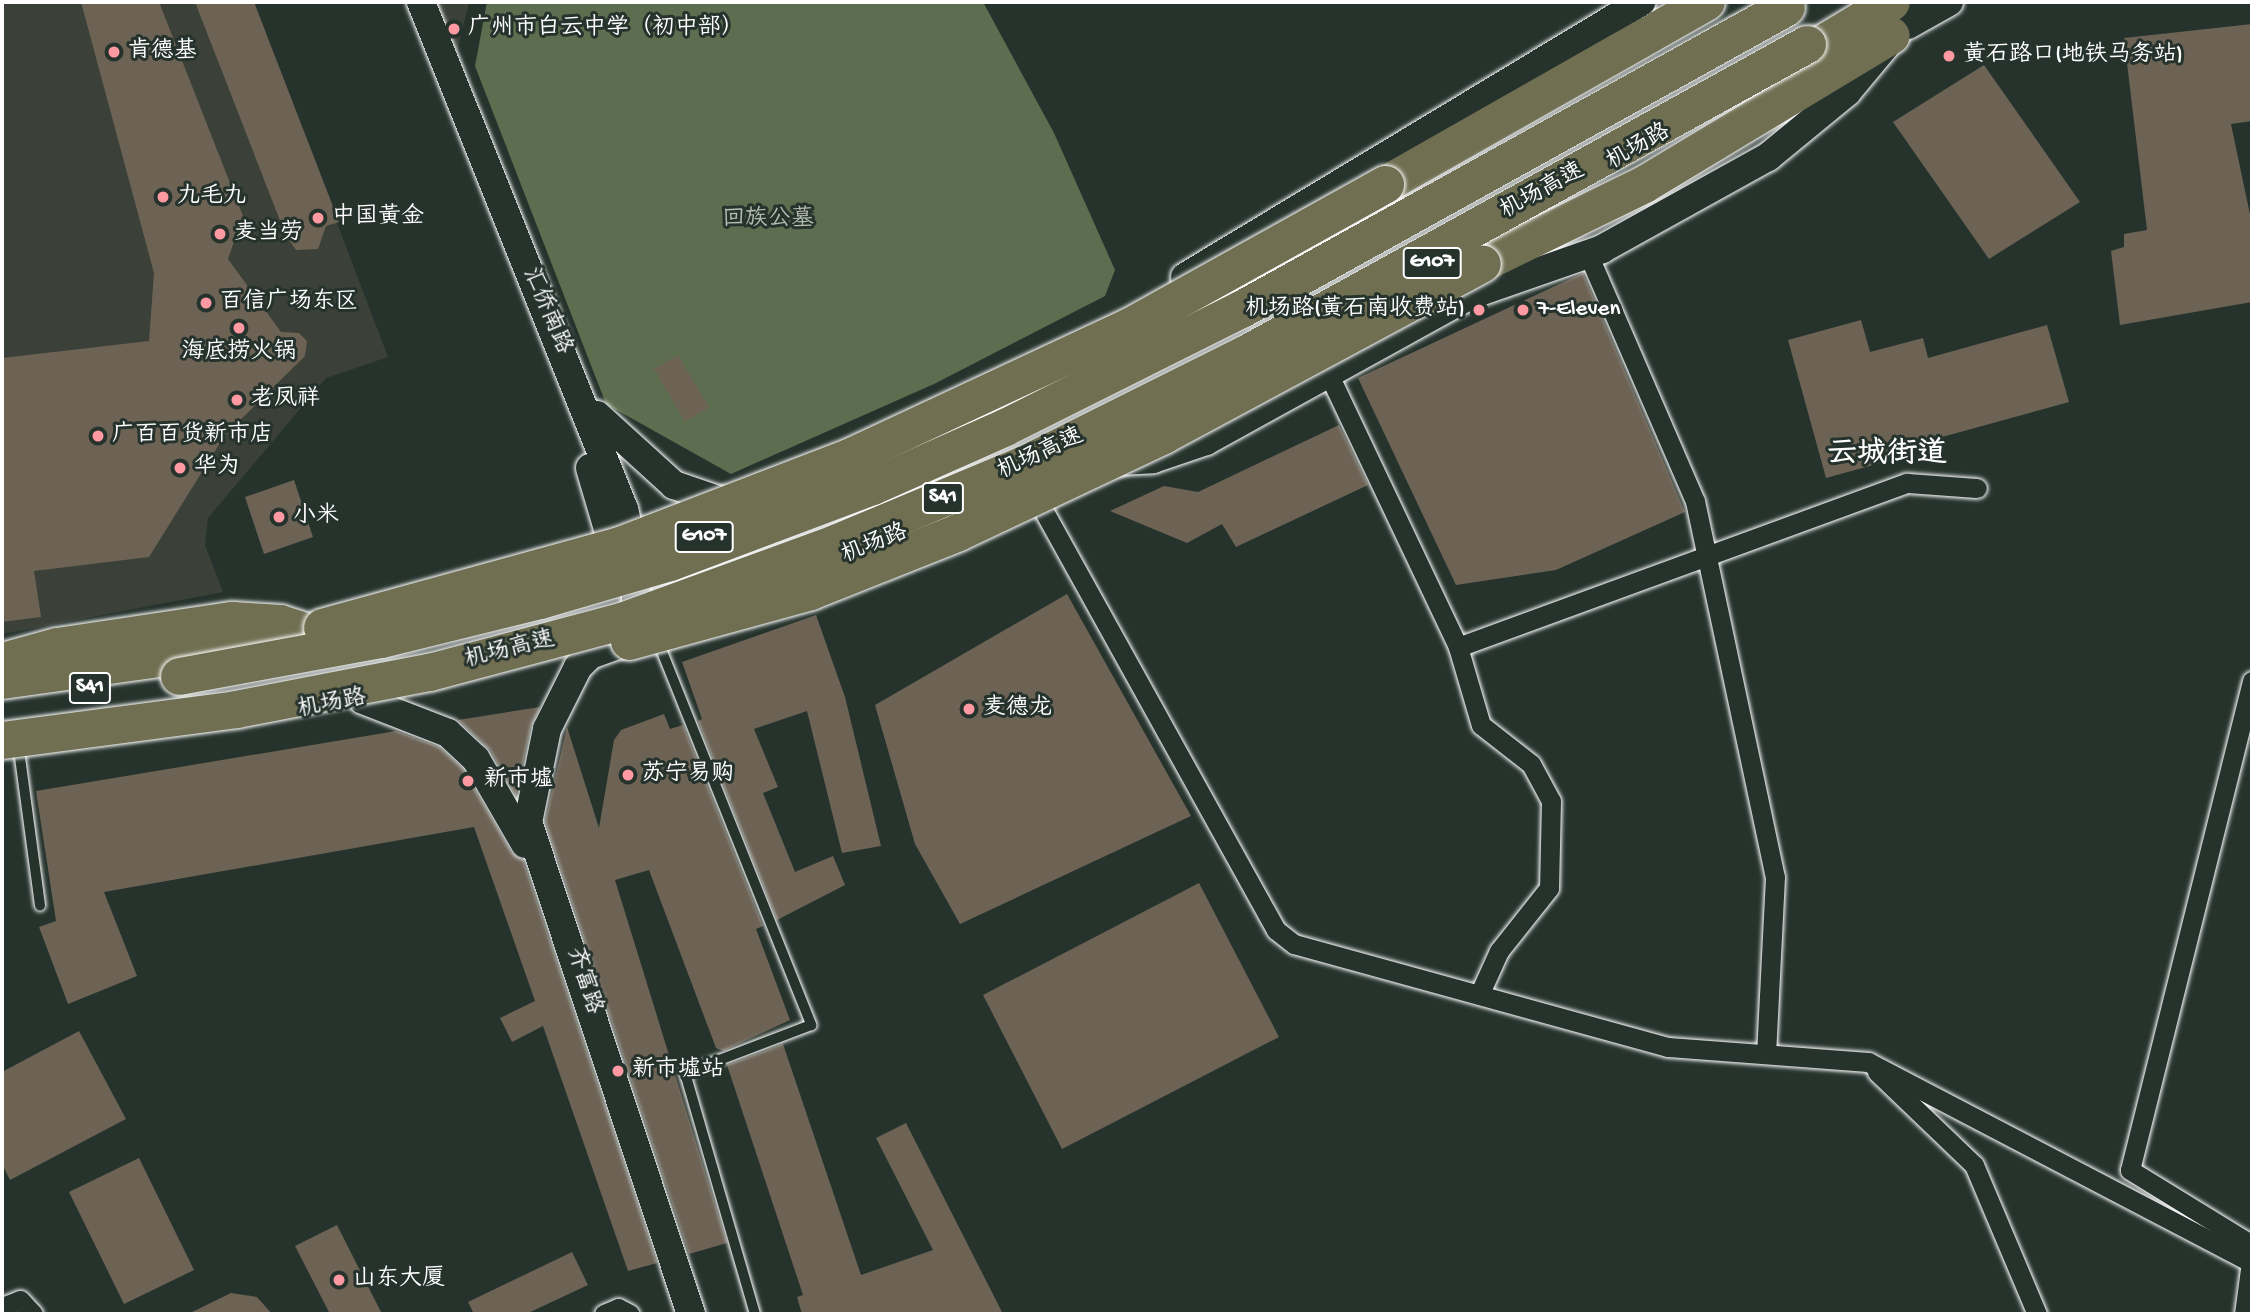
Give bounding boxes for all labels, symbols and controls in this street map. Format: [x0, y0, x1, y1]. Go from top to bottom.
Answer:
place label: 广州市白云中学（初中部） [468, 15, 744, 43]
marker: 广州市白云中学（初中部） [446, 21, 462, 37]
place label: 肯德基 [128, 38, 197, 66]
place label: 黄石路口(地铁马务站) [1963, 42, 2183, 70]
marker: 肯德基 [106, 44, 122, 60]
marker: 黄石路口(地铁马务站) [1941, 48, 1957, 64]
street label: 机场路 [1602, 119, 1676, 177]
street label: 机场高速 [1496, 158, 1590, 226]
place label: 九毛九 [177, 183, 246, 211]
marker: 九毛九 [155, 189, 171, 205]
place label: 中国黄金 [332, 204, 424, 232]
park label: 回族公墓 [722, 206, 814, 234]
marker: 中国黄金 [310, 210, 326, 226]
place label: 麦当劳 [234, 220, 303, 248]
marker: 麦当劳 [212, 226, 228, 242]
road number: G107 [1402, 246, 1462, 280]
street label: 汇侨南路 [515, 263, 577, 359]
place label: 百信广场东区 [220, 289, 358, 317]
marker: 百信广场东区 [198, 295, 214, 311]
place label: 机场路(黄石南收费站) [1245, 296, 1465, 324]
place label: 7-Eleven [1537, 296, 1620, 324]
marker: 机场路(黄石南收费站) [1471, 302, 1487, 318]
marker: 7-Eleven [1515, 302, 1531, 318]
marker: 海底捞火锅 [231, 320, 247, 336]
place label: 海底捞火锅 [182, 339, 296, 367]
place label: 老凤祥 [251, 386, 320, 414]
marker: 老凤祥 [229, 392, 245, 408]
place label: 广百百货新市店 [112, 422, 273, 450]
street label: 机场高速 [993, 423, 1089, 487]
marker: 广百百货新市店 [90, 428, 106, 444]
district label: 云城街道 [1827, 438, 1947, 474]
place label: 华为 [194, 454, 240, 482]
marker: 华为 [172, 460, 188, 476]
road number: S41 [920, 480, 966, 516]
place label: 小米 [293, 503, 339, 531]
marker: 小米 [271, 509, 287, 525]
street label: 机场路 [838, 519, 912, 571]
road number: G107 [674, 520, 734, 554]
street label: 机场高速 [462, 626, 558, 676]
road number: S41 [67, 670, 113, 706]
street label: 机场路 [296, 685, 368, 725]
place label: 麦德龙 [983, 695, 1052, 723]
marker: 麦德龙 [961, 701, 977, 717]
place label: 苏宁易购 [642, 761, 734, 789]
place label: 新市墟 [484, 767, 553, 795]
marker: 苏宁易购 [620, 767, 636, 783]
marker: 新市墟 [458, 771, 478, 791]
street label: 齐富路 [559, 944, 607, 1018]
place label: 新市墟站 [632, 1057, 724, 1085]
marker: 新市墟站 [610, 1063, 626, 1079]
place label: 山东大厦 [353, 1266, 445, 1294]
marker: 山东大厦 [331, 1272, 347, 1288]

